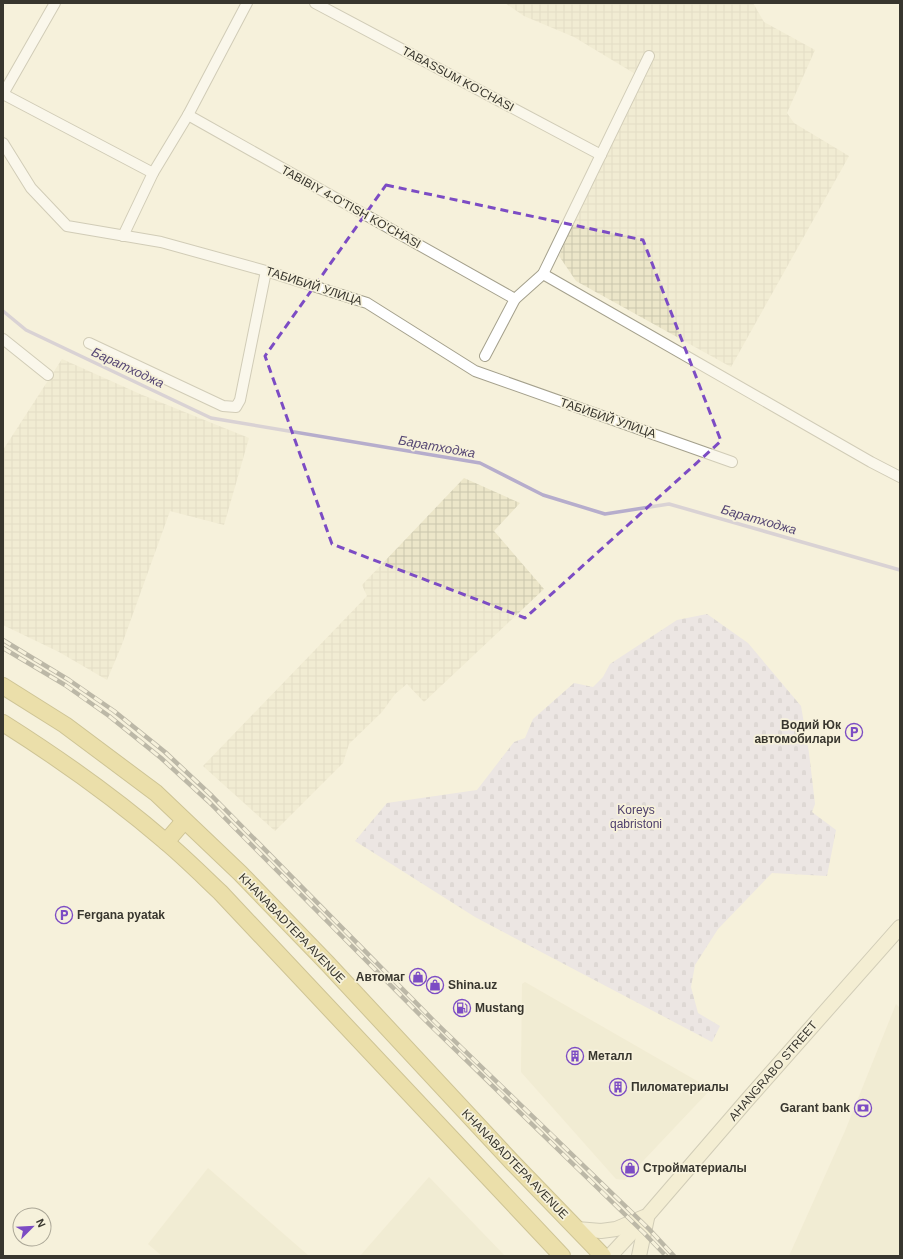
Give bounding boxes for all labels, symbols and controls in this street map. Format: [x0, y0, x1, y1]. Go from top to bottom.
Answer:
street label: TABASSUM KO'CHASI [400, 44, 516, 114]
street label: TABIBIY 4-O'TISH KO'CHASI [279, 163, 423, 251]
street label: ТАБИБИЙ УЛИЦА [264, 263, 364, 308]
water label: Баратходжа [89, 344, 166, 391]
street label: ТАБИБИЙ УЛИЦА [558, 394, 658, 441]
water label: Баратходжа [397, 432, 477, 461]
water label: Баратходжа [719, 502, 798, 537]
place label: Водий Юк автомобилари [754, 718, 842, 746]
parking icon: Водий Юк автомобилари [844, 722, 864, 742]
park label: Koreys qabristoni [610, 803, 662, 831]
street label: KHANABADTEPA AVENUE [236, 870, 348, 986]
parking icon: Fergana pyatak [54, 905, 74, 925]
place label: Fergana pyatak [77, 908, 165, 922]
shop icon: Автомаг [408, 967, 428, 987]
place label: Автомаг [356, 970, 405, 984]
shop icon: Shina.uz [425, 975, 445, 995]
place label: Shina.uz [448, 978, 497, 992]
fuel station icon: Mustang [452, 998, 472, 1018]
place label: Mustang [475, 1001, 524, 1015]
street label: AHANGRABO STREET [726, 1018, 820, 1124]
building icon: Металл [565, 1046, 585, 1066]
place label: Металл [588, 1049, 632, 1063]
building icon: Пиломатериалы [608, 1077, 628, 1097]
place label: Пиломатериалы [631, 1080, 729, 1094]
bank icon: Garant bank [853, 1098, 873, 1118]
place label: Garant bank [780, 1101, 850, 1115]
street label: KHANABADTEPA AVENUE [459, 1106, 571, 1222]
shop icon: Стройматериалы [620, 1158, 640, 1178]
place label: Стройматериалы [643, 1161, 747, 1175]
north arrow [12, 1207, 52, 1247]
text: N [34, 1217, 48, 1229]

